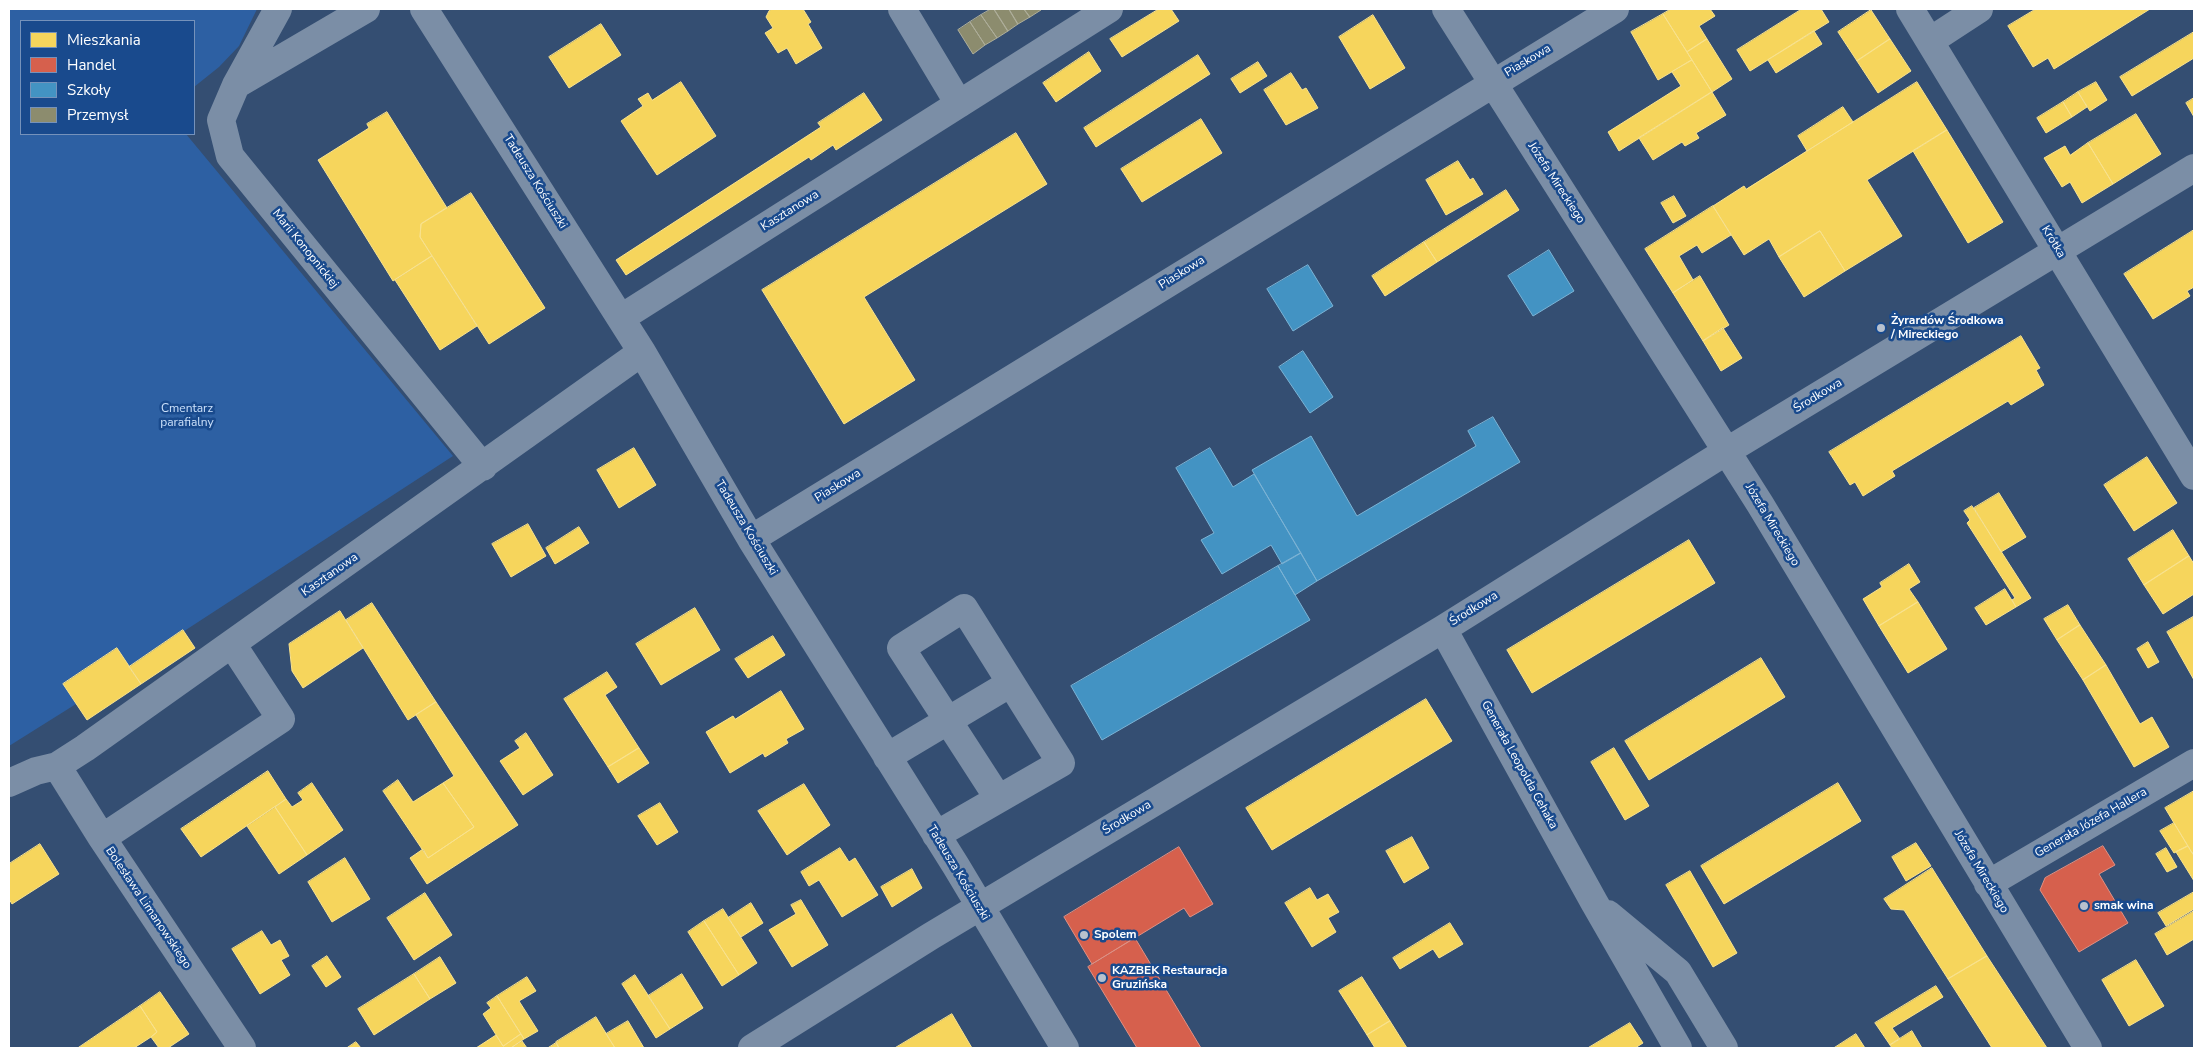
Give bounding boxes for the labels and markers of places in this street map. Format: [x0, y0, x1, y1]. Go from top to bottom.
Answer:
place label: Żyrardów Środkowa / Mireckiego [1891, 314, 2004, 342]
marker: Żyrardów Środkowa / Mireckiego [1875, 322, 1887, 334]
place label: smak wina [2094, 899, 2153, 913]
marker: smak wina [2078, 900, 2090, 912]
place label: Spolem [1094, 928, 1136, 942]
marker: Spolem [1078, 929, 1090, 941]
place label: KAZBEK Restauracja Gruzińska [1112, 964, 1227, 992]
marker: KAZBEK Restauracja Gruzińska [1096, 972, 1108, 984]

